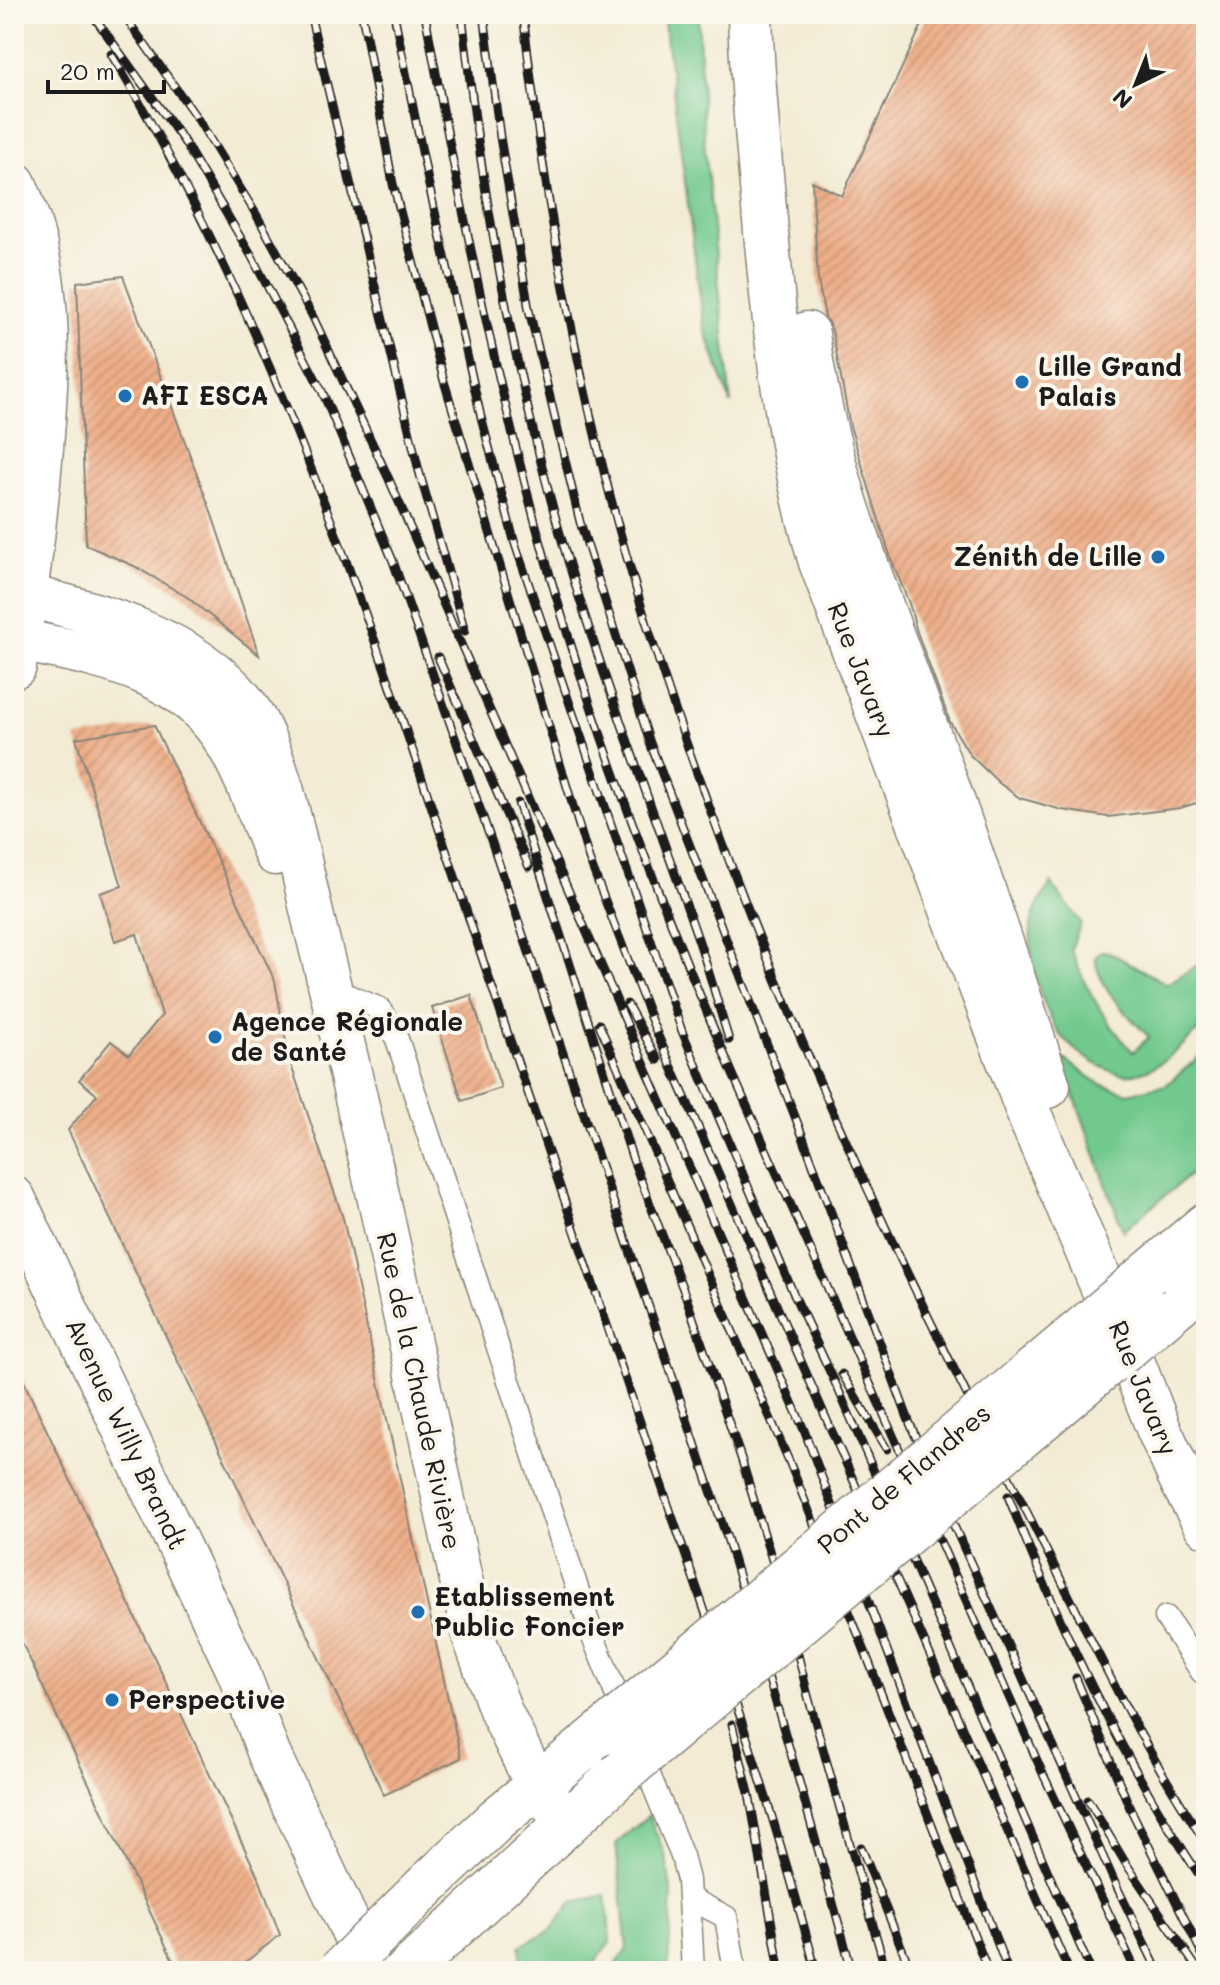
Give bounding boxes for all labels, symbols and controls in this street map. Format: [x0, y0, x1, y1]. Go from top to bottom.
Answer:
scale bar [48, 44, 164, 94]
north arrow [1096, 44, 1176, 124]
text: 20 m [60, 55, 115, 86]
text: N [1106, 83, 1138, 115]
place label: Lille Grand Palais [1038, 349, 1182, 413]
marker: Lille Grand Palais [1013, 373, 1031, 391]
place label: AFI ESCA [141, 378, 269, 412]
marker: AFI ESCA [116, 387, 134, 405]
place label: Zénith de Lille [954, 539, 1142, 573]
marker: Zénith de Lille [1149, 548, 1167, 566]
street label: Rue Javary [821, 597, 903, 742]
place label: Agence Régionale de Santé [231, 1004, 463, 1068]
marker: Agence Régionale de Santé [206, 1028, 224, 1046]
street label: Rue de la Chaude Rivière [370, 1229, 470, 1552]
street label: Avenue Willy Brandt [58, 1312, 196, 1555]
street label: Rue Javary [1102, 1315, 1186, 1460]
street label: Pont de Flandres [810, 1396, 997, 1561]
place label: Etablissement Public Foncier [434, 1579, 625, 1643]
marker: Etablissement Public Foncier [409, 1603, 427, 1621]
place label: Perspective [128, 1682, 285, 1716]
marker: Perspective [103, 1691, 121, 1709]

